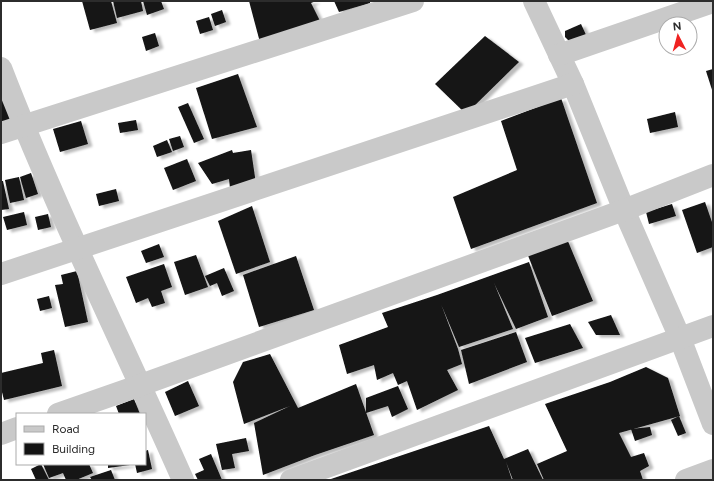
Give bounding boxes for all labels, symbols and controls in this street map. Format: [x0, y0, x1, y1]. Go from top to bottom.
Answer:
north arrow [658, 16, 698, 56]
text: N [672, 20, 682, 33]
legend [16, 413, 146, 465]
text: Road [52, 422, 80, 436]
text: Building [52, 442, 95, 456]

